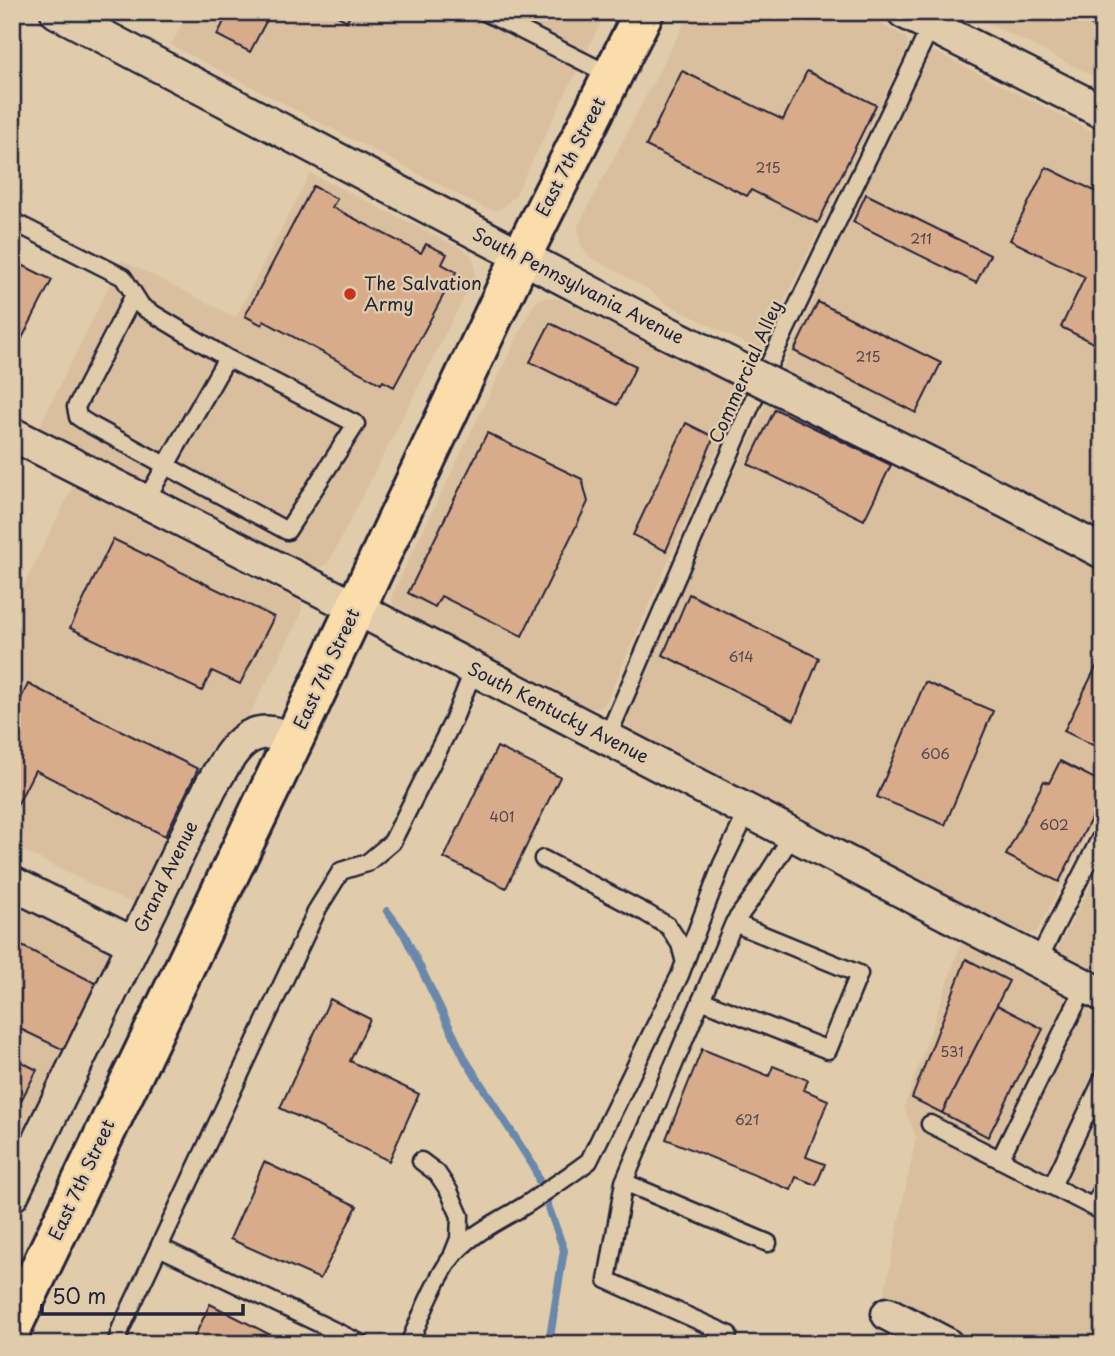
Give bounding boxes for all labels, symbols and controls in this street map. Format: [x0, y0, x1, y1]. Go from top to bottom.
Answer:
street label: East 7th Street [528, 92, 611, 221]
house number: 215 [755, 157, 781, 178]
street label: South Pennsylvania Avenue [468, 219, 689, 350]
house number: 211 [910, 228, 932, 249]
place label: The Salvation Army [364, 269, 482, 317]
marker: The Salvation Army [342, 286, 358, 302]
street label: Commercial Alley [701, 295, 788, 447]
house number: 215 [855, 346, 881, 367]
street label: East 7th Street [286, 603, 365, 733]
house number: 614 [729, 646, 753, 667]
street label: South Kentucky Avenue [463, 654, 654, 769]
house number: 606 [920, 743, 950, 764]
house number: 401 [490, 806, 514, 827]
house number: 602 [1039, 814, 1069, 835]
street label: Grand Avenue [126, 816, 204, 937]
house number: 531 [940, 1041, 964, 1062]
house number: 621 [735, 1109, 759, 1130]
street label: East 7th Street [41, 1114, 120, 1244]
scale bar [42, 1272, 243, 1316]
text: 50 m [52, 1279, 106, 1311]

